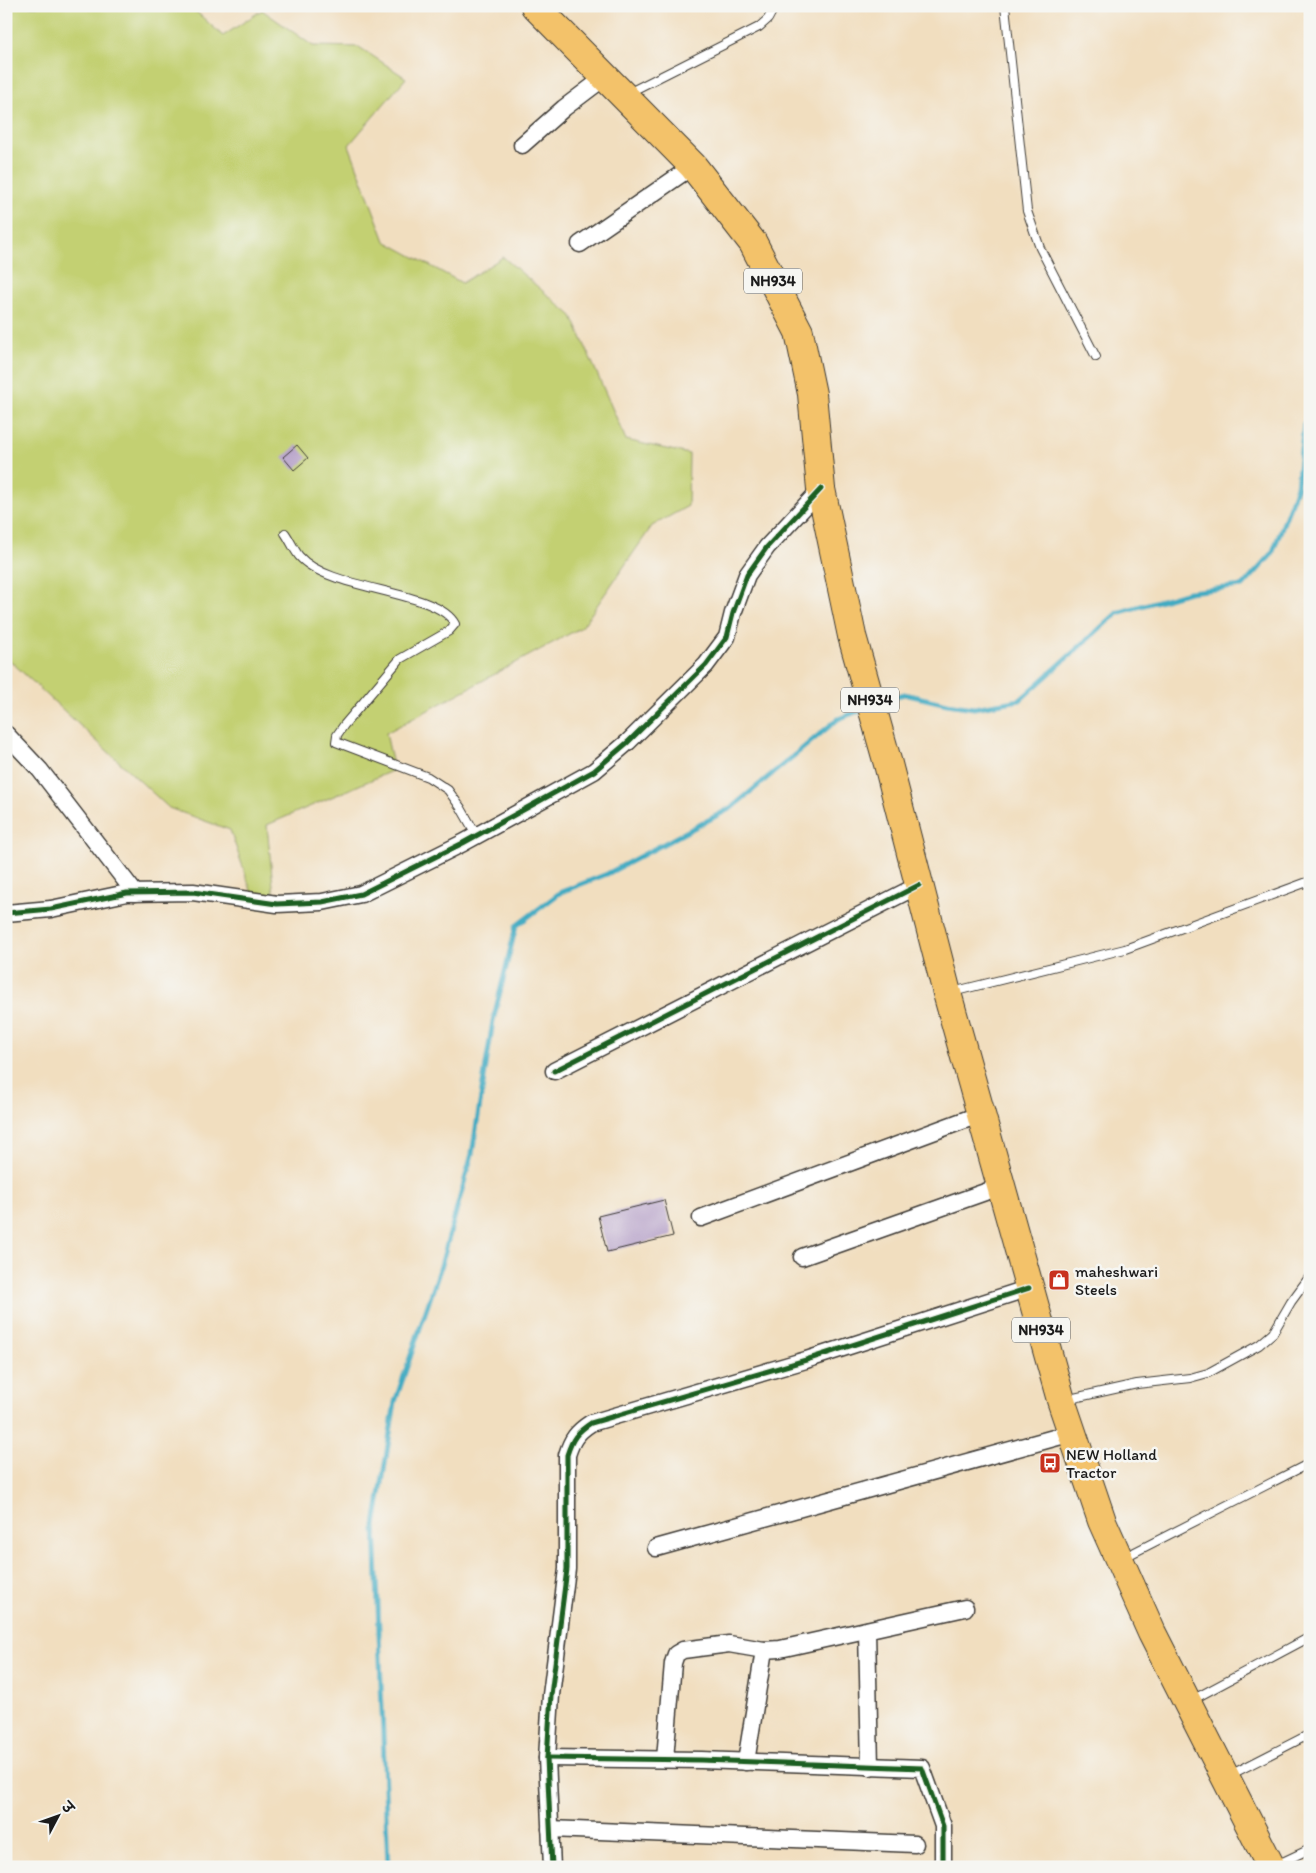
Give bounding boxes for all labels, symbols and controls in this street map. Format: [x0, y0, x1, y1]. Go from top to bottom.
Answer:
road number: NH934 [744, 268, 802, 294]
road number: NH934 [841, 688, 899, 712]
place label: maheshwari Steels [1075, 1262, 1158, 1299]
shop icon: maheshwari Steels [1047, 1268, 1071, 1292]
road number: NH934 [1012, 1318, 1070, 1342]
place label: NEW Holland Tractor [1066, 1445, 1157, 1482]
bus stop icon: NEW Holland Tractor [1038, 1451, 1062, 1475]
north arrow [32, 1790, 82, 1840]
text: उ [57, 1797, 78, 1818]

